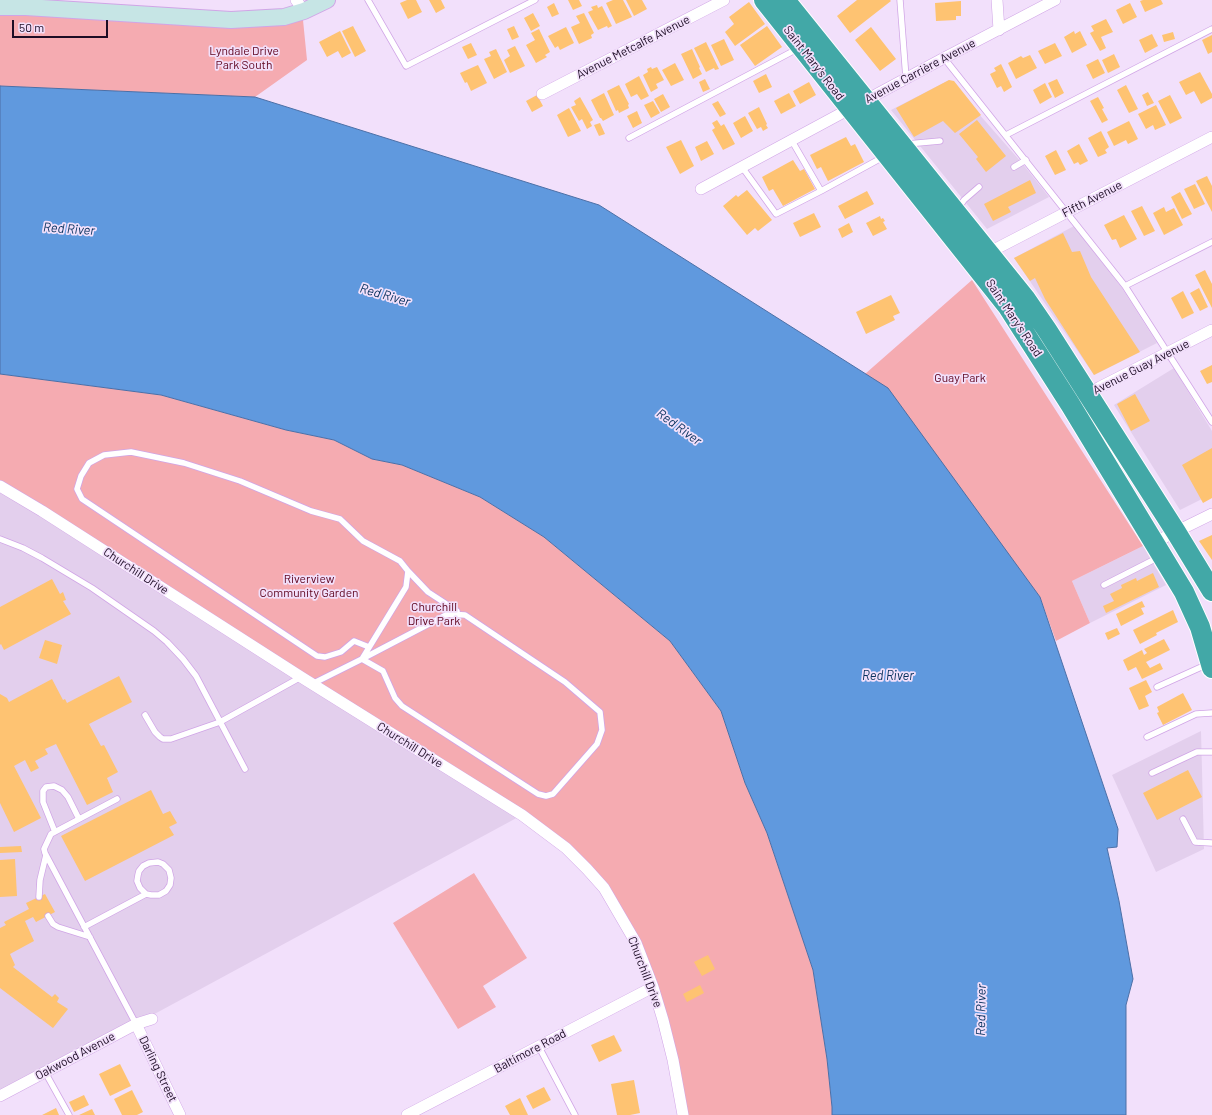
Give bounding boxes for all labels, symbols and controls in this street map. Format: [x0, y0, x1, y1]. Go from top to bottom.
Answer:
scale bar [14, 12, 110, 38]
street label: Avenue Metcalfe Avenue [574, 12, 692, 82]
text: 50 m [19, 20, 44, 34]
street label: Saint Mary's Road [781, 23, 847, 103]
street label: Avenue Carrière Avenue [862, 36, 978, 106]
park label: Lyndale Drive Park South [209, 44, 279, 72]
street label: Fifth Avenue [1060, 178, 1124, 220]
water label: Red River [43, 219, 95, 239]
street label: Saint Mary's Road [983, 277, 1045, 359]
water label: Red River [358, 280, 412, 310]
street label: Avenue Guay Avenue [1090, 336, 1192, 398]
park label: Guay Park [934, 371, 986, 385]
water label: Red River [653, 405, 705, 449]
street label: Churchill Drive [101, 545, 171, 597]
park label: Riverview Community Garden [259, 572, 359, 600]
park label: Churchill Drive Park [408, 600, 460, 628]
water label: Red River [862, 668, 914, 684]
street label: Churchill Drive [374, 719, 446, 771]
street label: Churchill Drive [625, 934, 665, 1010]
water label: Red River [973, 984, 989, 1036]
street label: Baltimore Road [491, 1026, 569, 1076]
street label: Oakwood Avenue [33, 1029, 117, 1083]
street label: Darling Street [136, 1034, 180, 1104]

